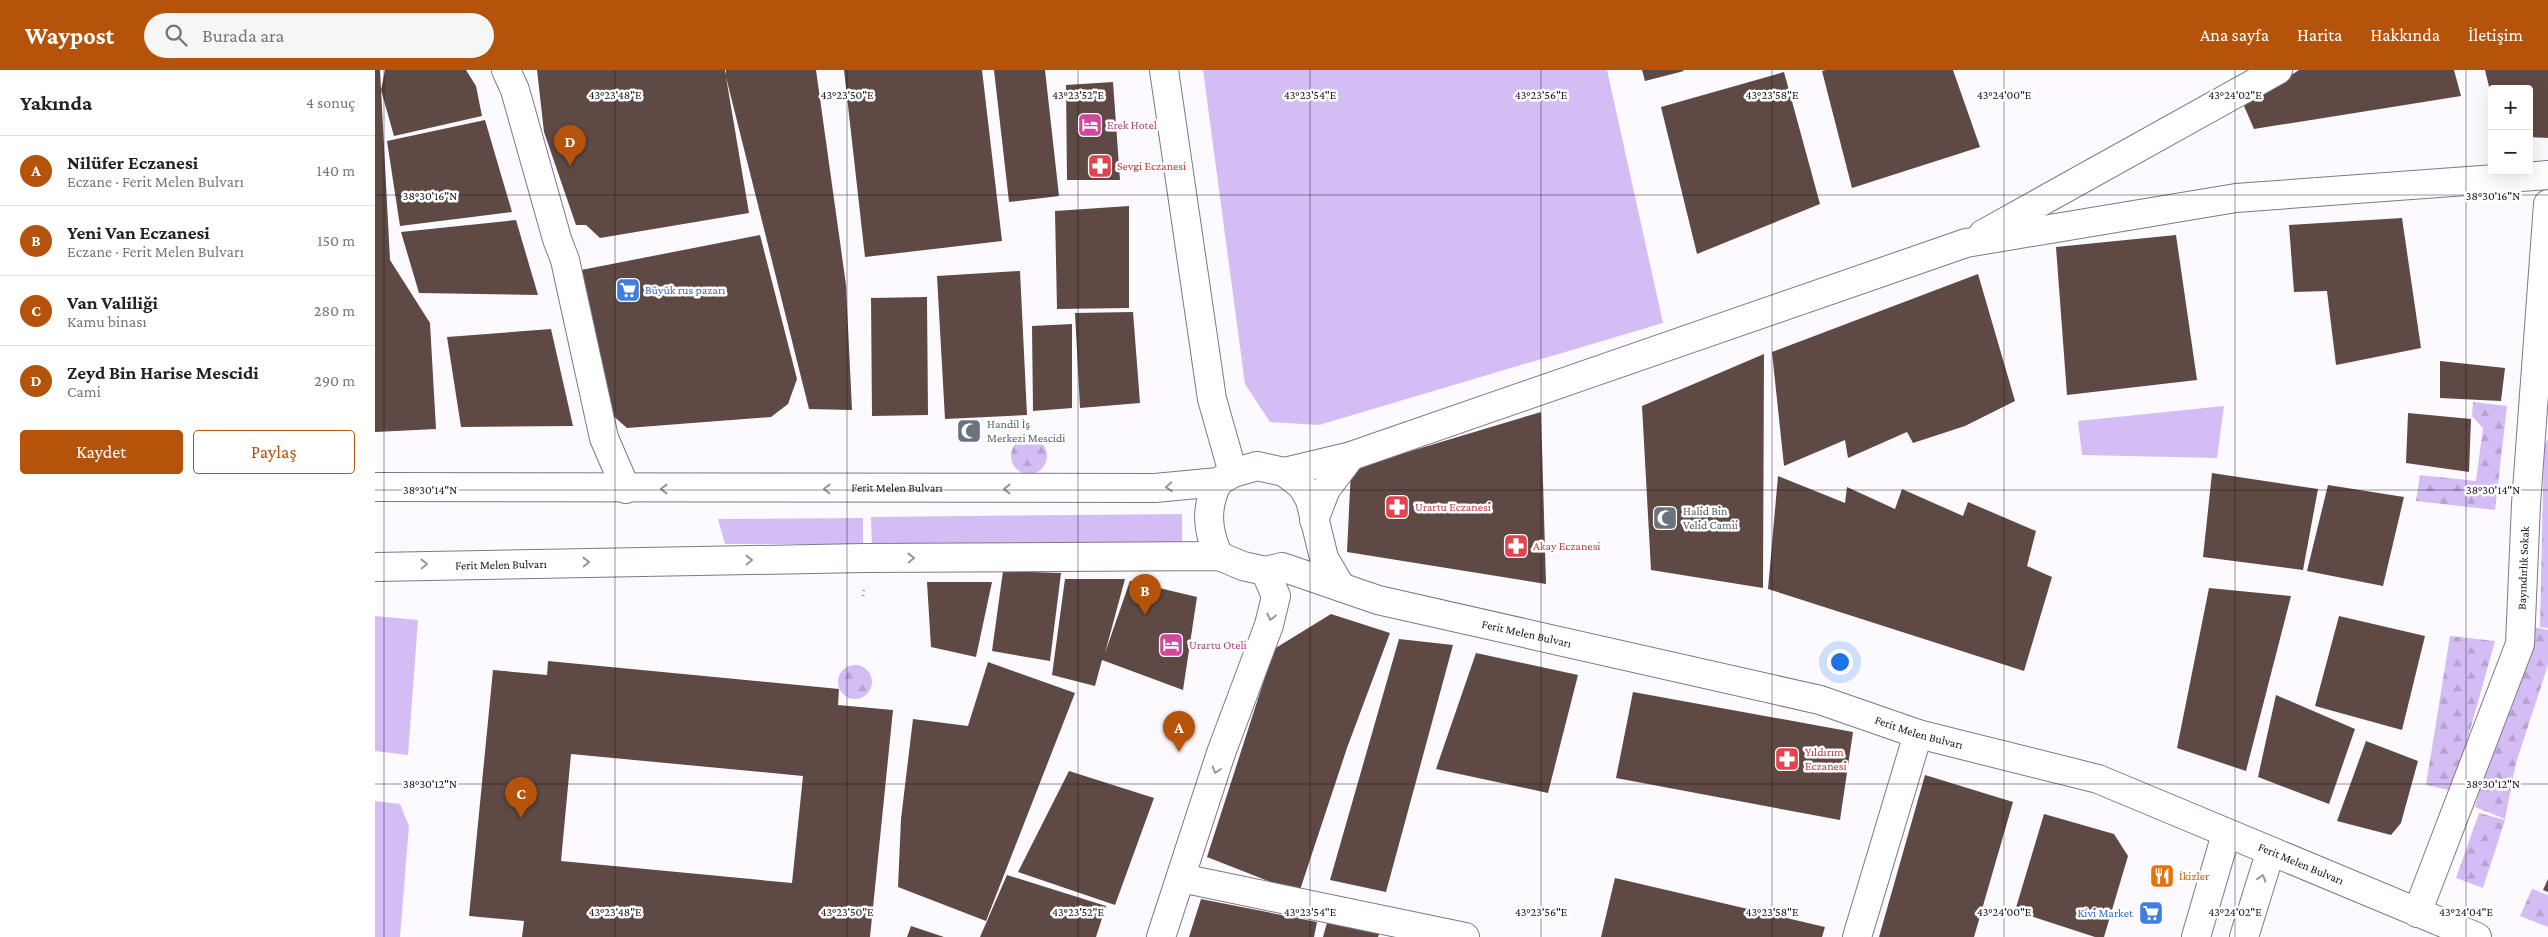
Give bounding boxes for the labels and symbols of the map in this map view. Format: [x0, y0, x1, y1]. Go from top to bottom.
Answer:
text: 43°23'48"E [588, 88, 642, 102]
text: 43°23'50"E [820, 88, 874, 102]
text: 43°23'52"E [1052, 88, 1104, 102]
text: 43°23'54"E [1284, 88, 1337, 102]
text: 43°23'56"E [1515, 88, 1568, 102]
text: 43°23'58"E [1746, 88, 1799, 102]
text: 43°24'00"E [1977, 88, 2032, 102]
text: 43°24'02"E [2208, 88, 2262, 102]
hotel icon: Erek Hotel [1077, 112, 1103, 138]
place label: Erek Hotel [1107, 118, 1157, 132]
pin: D [554, 125, 586, 166]
pharmacy icon: Sevgi Eczanesi [1087, 153, 1113, 179]
place label: Sevgi Eczanesi [1117, 159, 1186, 173]
text: 38°30'16"N [403, 189, 457, 203]
text: 38°30'16"N [2466, 189, 2520, 203]
supermarket icon: Büyük rus pazarı [615, 277, 641, 303]
place label: Büyük rus pazarı [645, 283, 725, 297]
place label: Handil İş Merkezi Mescidi [987, 417, 1065, 445]
mosque icon: Handil İş Merkezi Mescidi [956, 418, 982, 444]
street label: Ferit Melen Bulvarı [851, 481, 943, 495]
one-way arrow [1165, 481, 1173, 492]
text: 38°30'14"N [403, 483, 457, 497]
text: 38°30'14"N [2466, 483, 2520, 497]
one-way arrow [660, 484, 668, 494]
one-way arrow [823, 484, 830, 494]
one-way arrow [1003, 484, 1010, 494]
pharmacy icon: Urartu Eczanesi [1384, 494, 1410, 520]
place label: Urartu Eczanesi [1415, 500, 1491, 514]
place label: Halid Bin Velid Camii [1683, 504, 1738, 532]
mosque icon: Halid Bin Velid Camii [1652, 505, 1678, 531]
street label: Bayındırlık Sokak [2514, 526, 2532, 610]
pharmacy icon: Akay Eczanesi [1503, 533, 1529, 559]
place label: Akay Eczanesi [1533, 539, 1600, 553]
one-way arrow [908, 553, 915, 563]
one-way arrow [745, 555, 753, 565]
street label: Ferit Melen Bulvarı [455, 557, 547, 573]
one-way arrow [582, 557, 590, 567]
one-way arrow [420, 559, 428, 570]
pin: B [1129, 574, 1161, 615]
one-way arrow [1266, 612, 1277, 621]
street label: Ferit Melen Bulvarı [1480, 617, 1573, 651]
hotel icon: Urartu Oteli [1158, 632, 1184, 658]
place label: Urartu Oteli [1189, 638, 1247, 652]
your location [1827, 649, 1853, 675]
pin: A [1163, 711, 1195, 752]
street label: Ferit Melen Bulvarı [1873, 713, 1965, 752]
place label: Yıldırım Eczanesi [1805, 745, 1847, 773]
pharmacy icon: Yıldırım Eczanesi [1774, 746, 1800, 772]
one-way arrow [1211, 765, 1221, 773]
text: 38°30'12"N [403, 777, 457, 791]
pin: C [505, 777, 537, 818]
text: 38°30'12"N [2466, 777, 2520, 791]
street label: Ferit Melen Bulvarı [2256, 840, 2346, 888]
restaurant icon: İkizler [2149, 863, 2175, 889]
place label: İkizler [2179, 869, 2210, 883]
one-way arrow [2257, 874, 2267, 883]
supermarket icon: Kivi Market [2138, 900, 2164, 926]
text: 43°23'48"E [588, 905, 642, 919]
text: 43°23'50"E [820, 905, 874, 919]
text: 43°23'52"E [1052, 905, 1104, 919]
text: 43°23'54"E [1284, 905, 1337, 919]
text: 43°23'56"E [1515, 905, 1568, 919]
text: 43°23'58"E [1746, 905, 1799, 919]
text: 43°24'00"E [1977, 905, 2032, 919]
text: 43°24'02"E [2208, 905, 2262, 919]
text: 43°24'04"E [2439, 905, 2493, 919]
place label: Kivi Market [2077, 906, 2134, 920]

